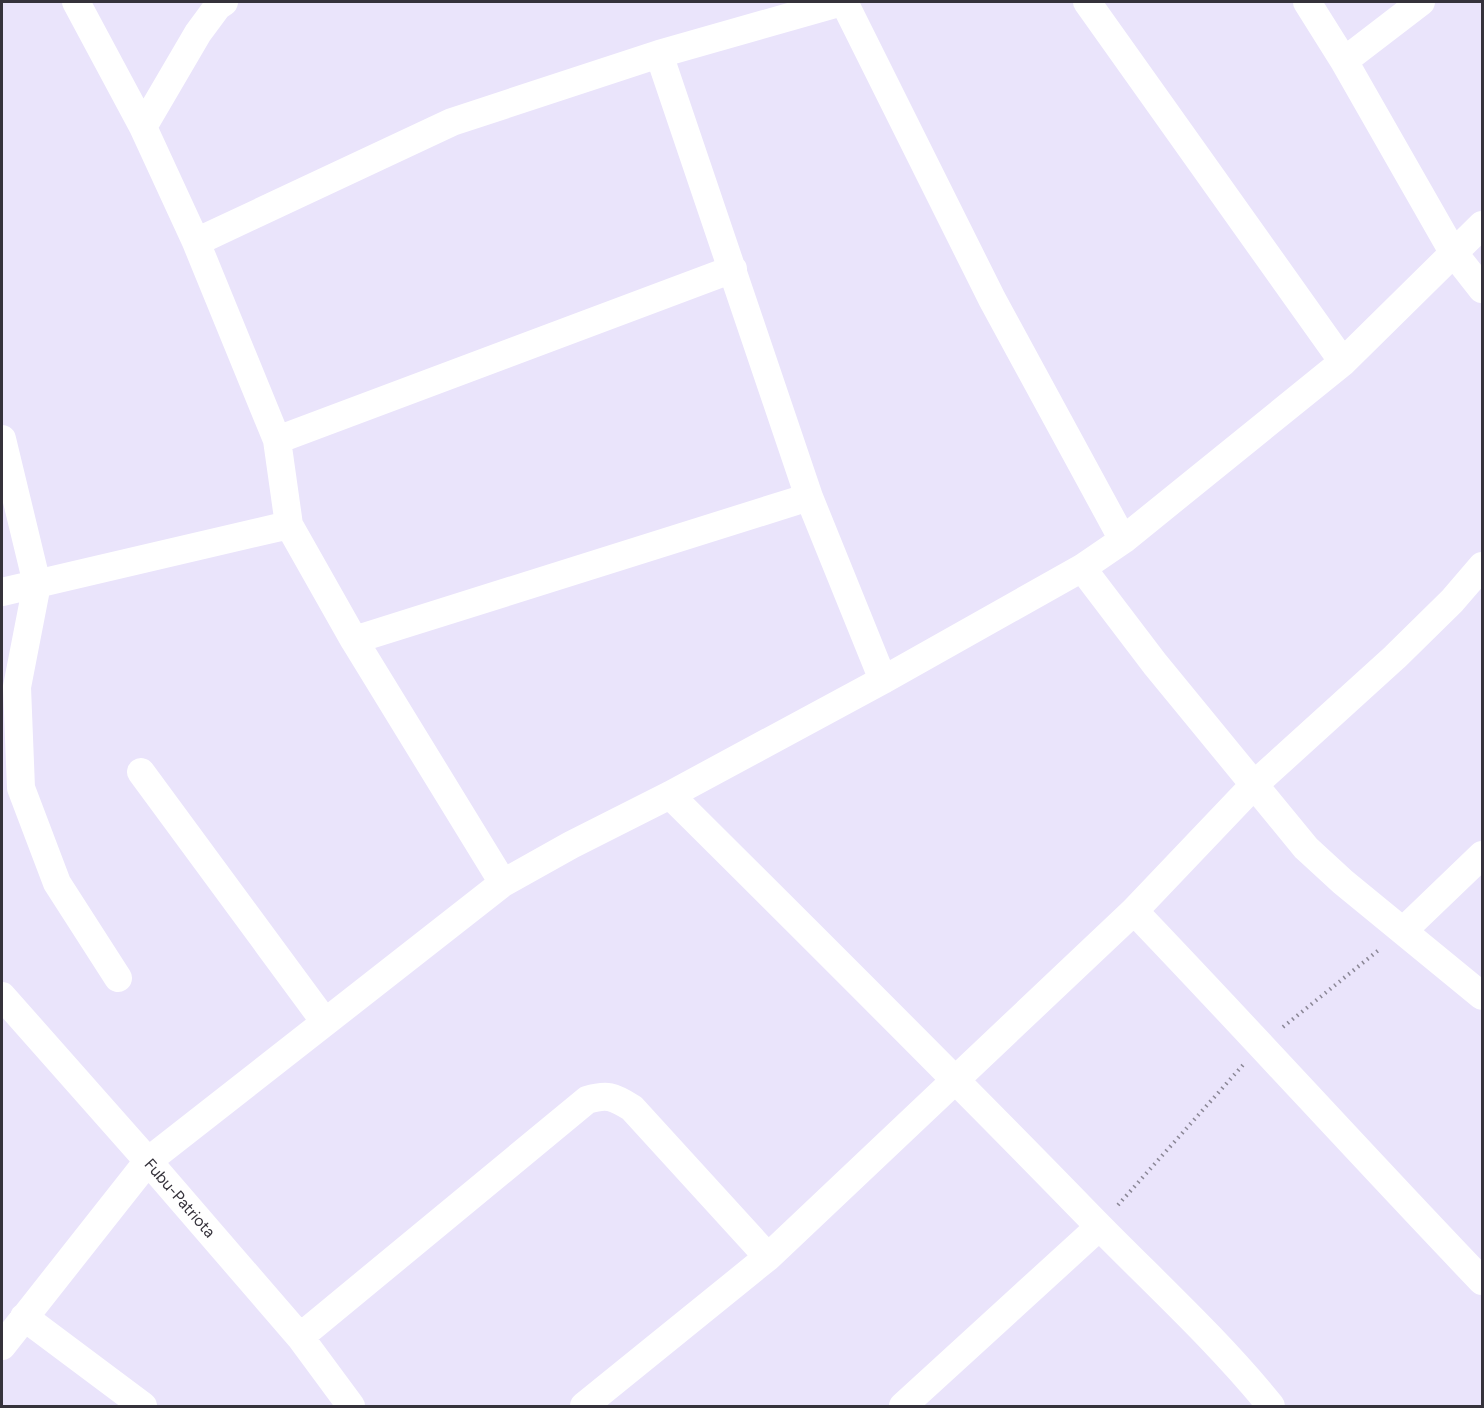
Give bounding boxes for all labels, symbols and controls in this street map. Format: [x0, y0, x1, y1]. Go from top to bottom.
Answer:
street label: Fubu-Patriota [141, 1155, 219, 1241]

